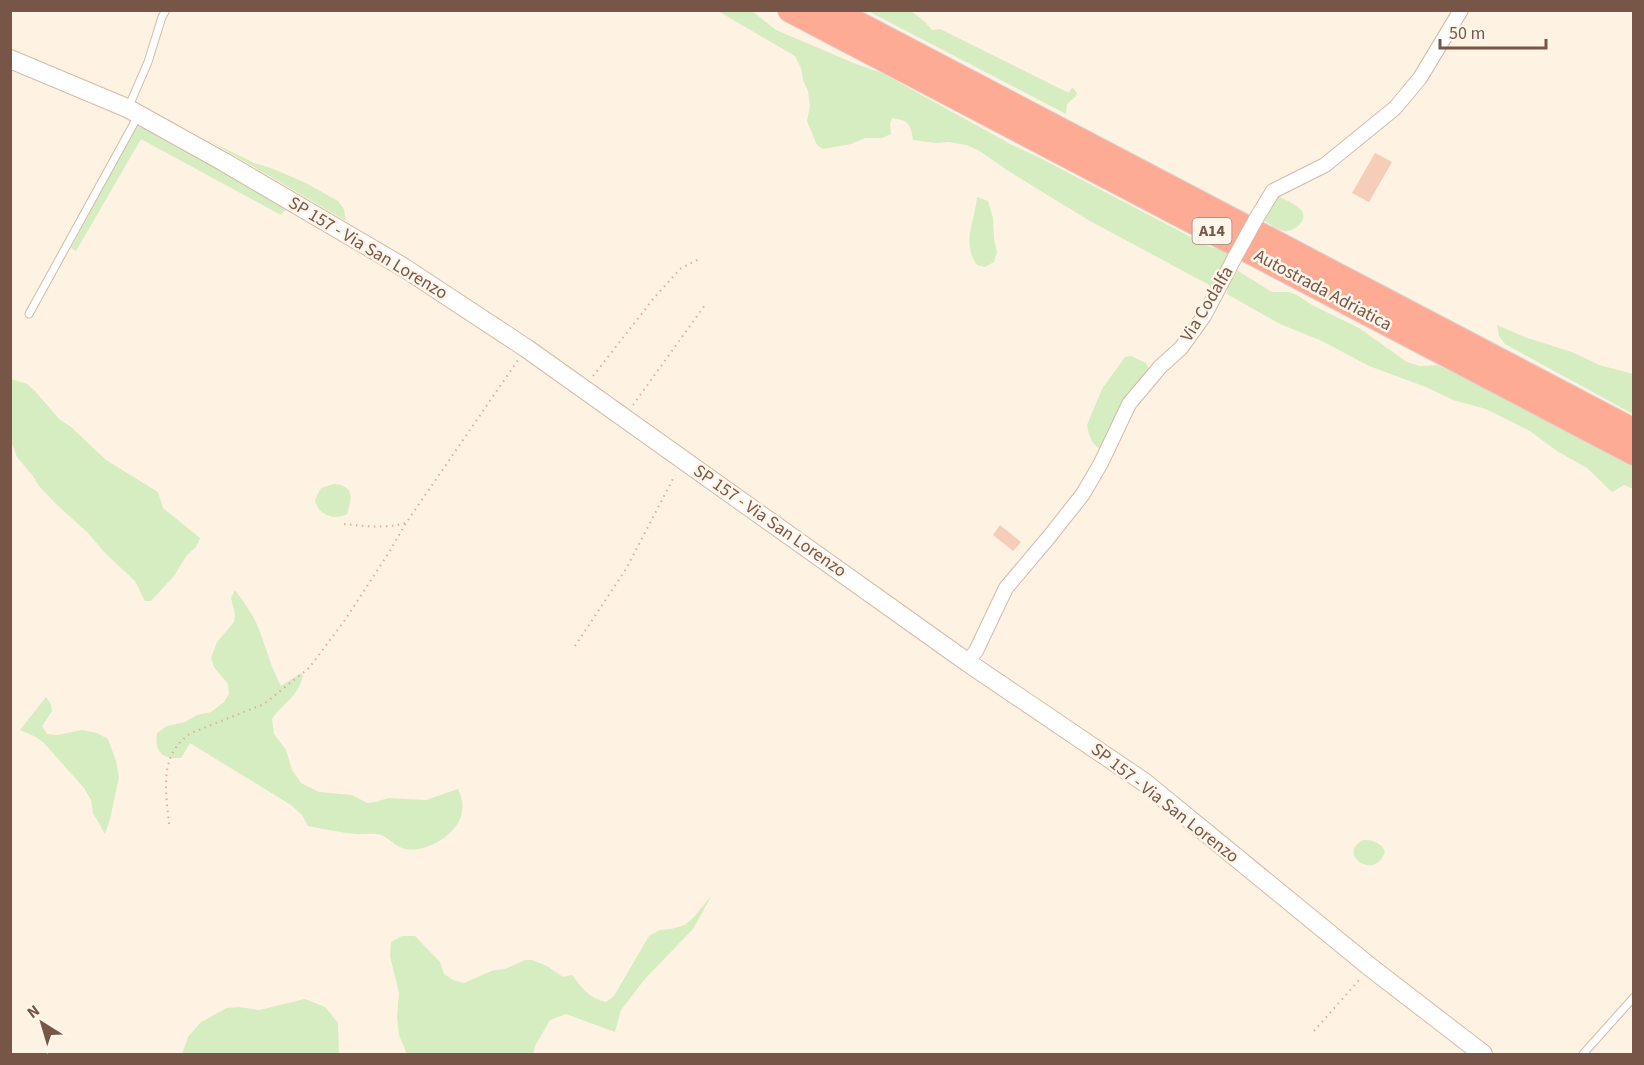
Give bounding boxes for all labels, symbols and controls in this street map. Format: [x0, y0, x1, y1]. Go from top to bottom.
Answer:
scale bar [1440, 12, 1546, 50]
text: 50 m [1449, 21, 1485, 46]
street label: SP 157 - Via San Lorenzo [284, 190, 452, 306]
road number: A14 [1192, 218, 1232, 244]
street label: Autostrada Adriatica [1250, 243, 1396, 337]
street label: Via Codalfa [1175, 262, 1239, 346]
street label: SP 157 - Via San Lorenzo [688, 459, 852, 583]
street label: SP 157 - Via San Lorenzo [1086, 737, 1244, 869]
north arrow [12, 993, 72, 1053]
text: N [23, 1000, 44, 1024]

